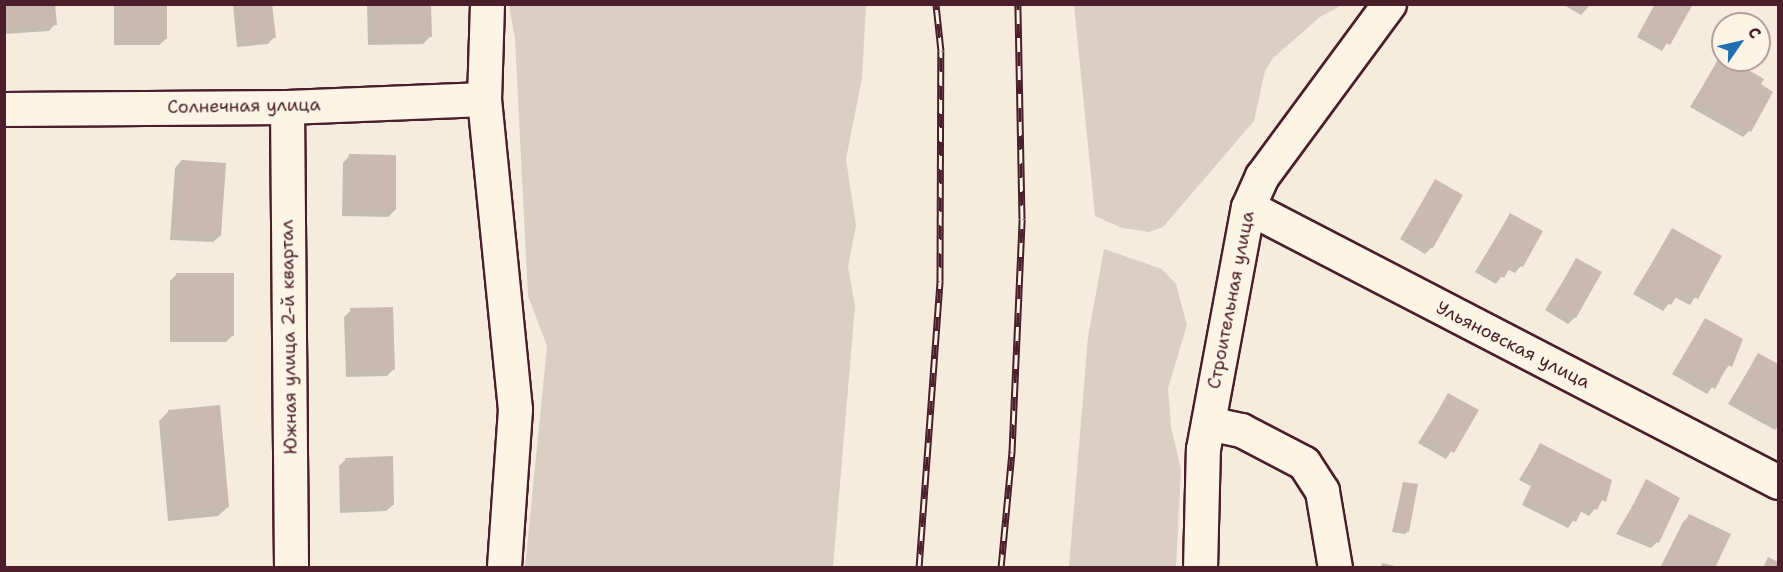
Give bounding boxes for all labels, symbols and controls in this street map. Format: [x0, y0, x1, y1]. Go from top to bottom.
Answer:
north arrow [1711, 12, 1771, 72]
text: С [1743, 23, 1766, 43]
street label: Солнечная улица [167, 94, 321, 118]
street label: Строительная улица [1203, 209, 1259, 391]
street label: Южная улица 2-й квартал [276, 219, 302, 455]
street label: Ульяновская улица [1432, 297, 1594, 393]

